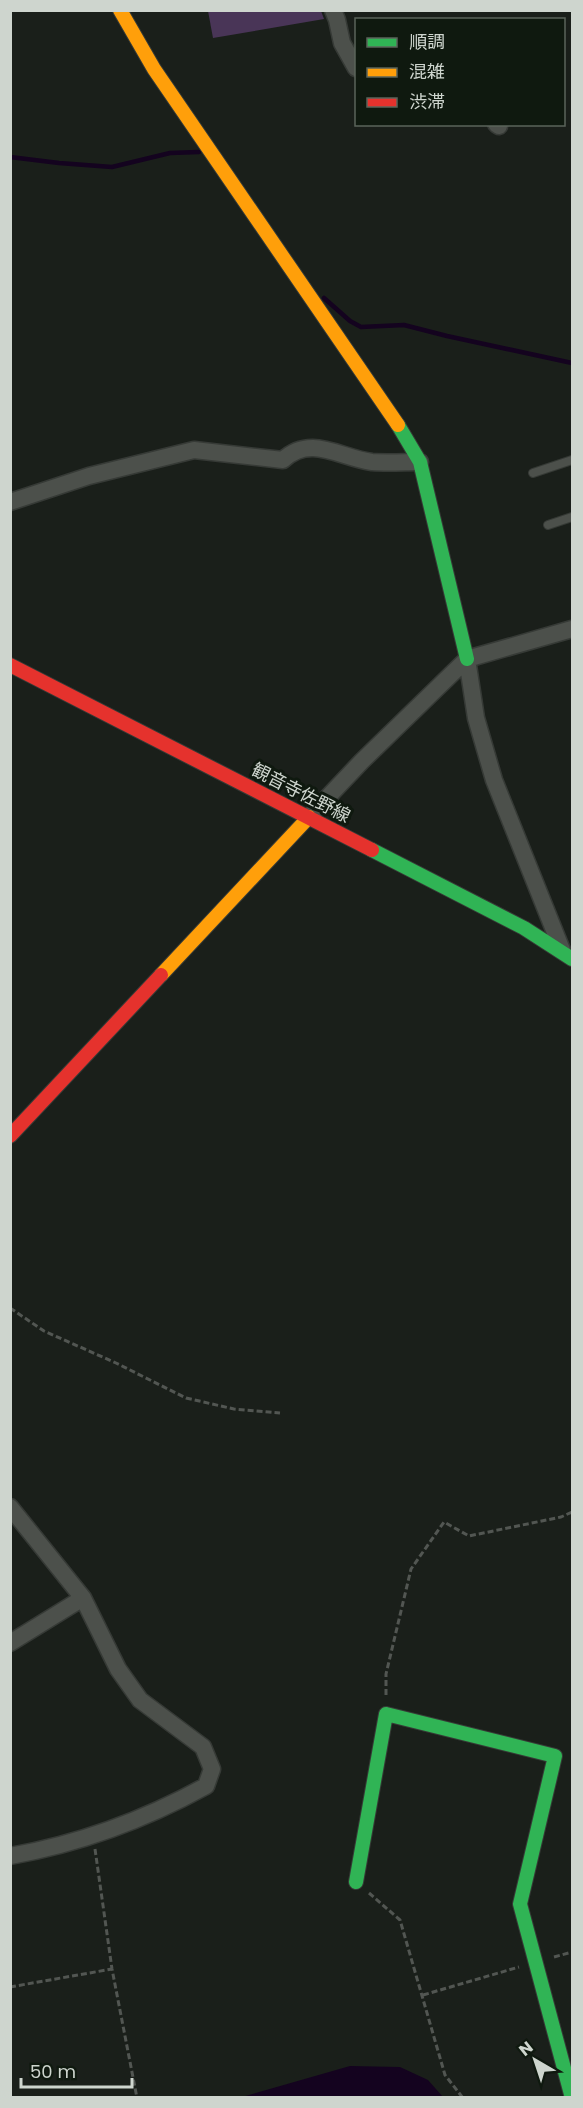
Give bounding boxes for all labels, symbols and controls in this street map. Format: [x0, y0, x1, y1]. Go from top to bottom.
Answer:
legend [355, 18, 565, 126]
text: 順調 [409, 29, 445, 54]
text: 混雑 [409, 59, 445, 84]
text: 渋滞 [409, 89, 445, 114]
street label: 観音寺佐野線 [247, 757, 355, 828]
north arrow [505, 2030, 565, 2090]
text: N [514, 2036, 538, 2061]
scale bar [21, 2051, 132, 2089]
text: 50 m [30, 2059, 76, 2084]

